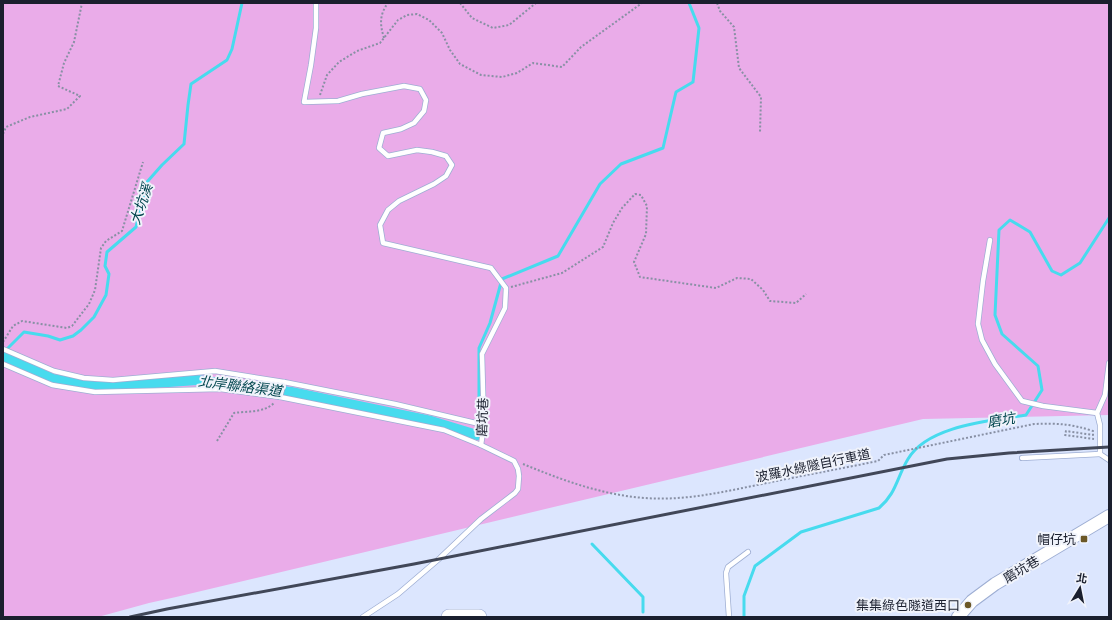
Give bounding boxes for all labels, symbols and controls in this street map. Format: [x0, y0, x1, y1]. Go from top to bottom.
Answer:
water label: 大坑溪 [126, 179, 157, 227]
water label: 北岸聯絡渠道 [197, 372, 285, 400]
street label: 磨坑巷 [473, 397, 492, 437]
water label: 磨坑 [986, 408, 1018, 431]
street label: 波羅水綠隧自行車道 [754, 445, 872, 486]
place label: 帽仔坑 [1037, 531, 1076, 548]
marker: 帽仔坑 [1079, 534, 1089, 544]
street label: 磨坑巷 [1000, 552, 1042, 587]
north arrow [1060, 568, 1100, 608]
text: 北 [1075, 570, 1088, 586]
place label: 集集綠色隧道西口 [856, 597, 960, 614]
marker: 集集綠色隧道西口 [963, 600, 973, 610]

